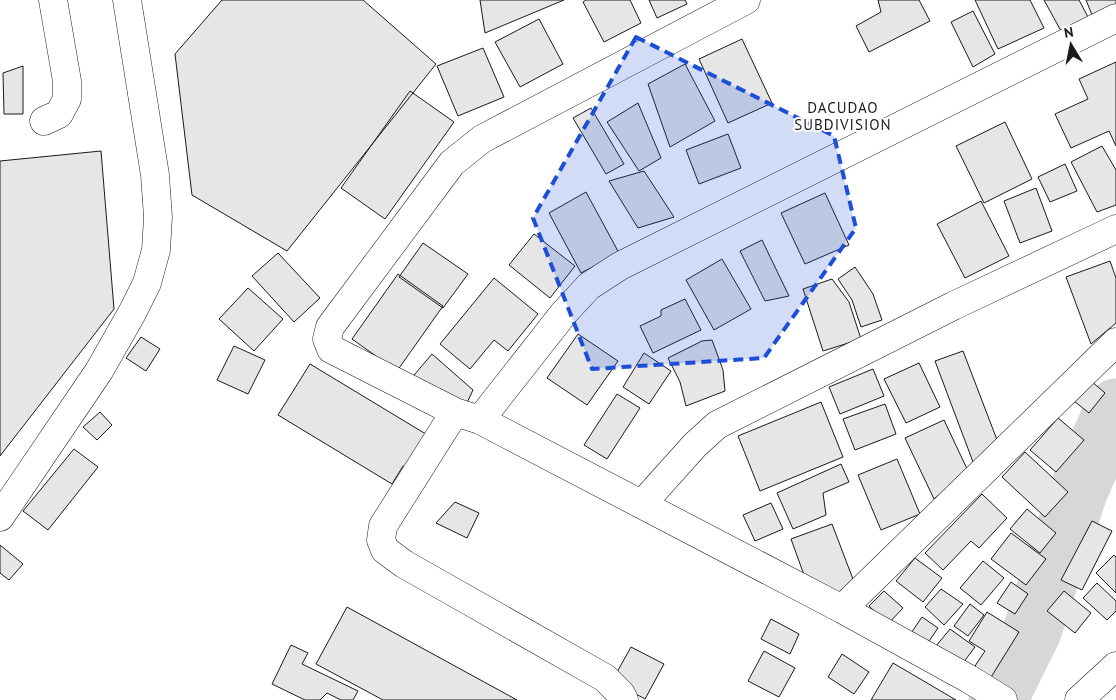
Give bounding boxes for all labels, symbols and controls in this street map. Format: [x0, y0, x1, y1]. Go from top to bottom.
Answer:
north arrow [1046, 20, 1096, 70]
text: N [1063, 23, 1075, 42]
district label: DACUDAO SUBDIVISION [794, 98, 892, 134]

